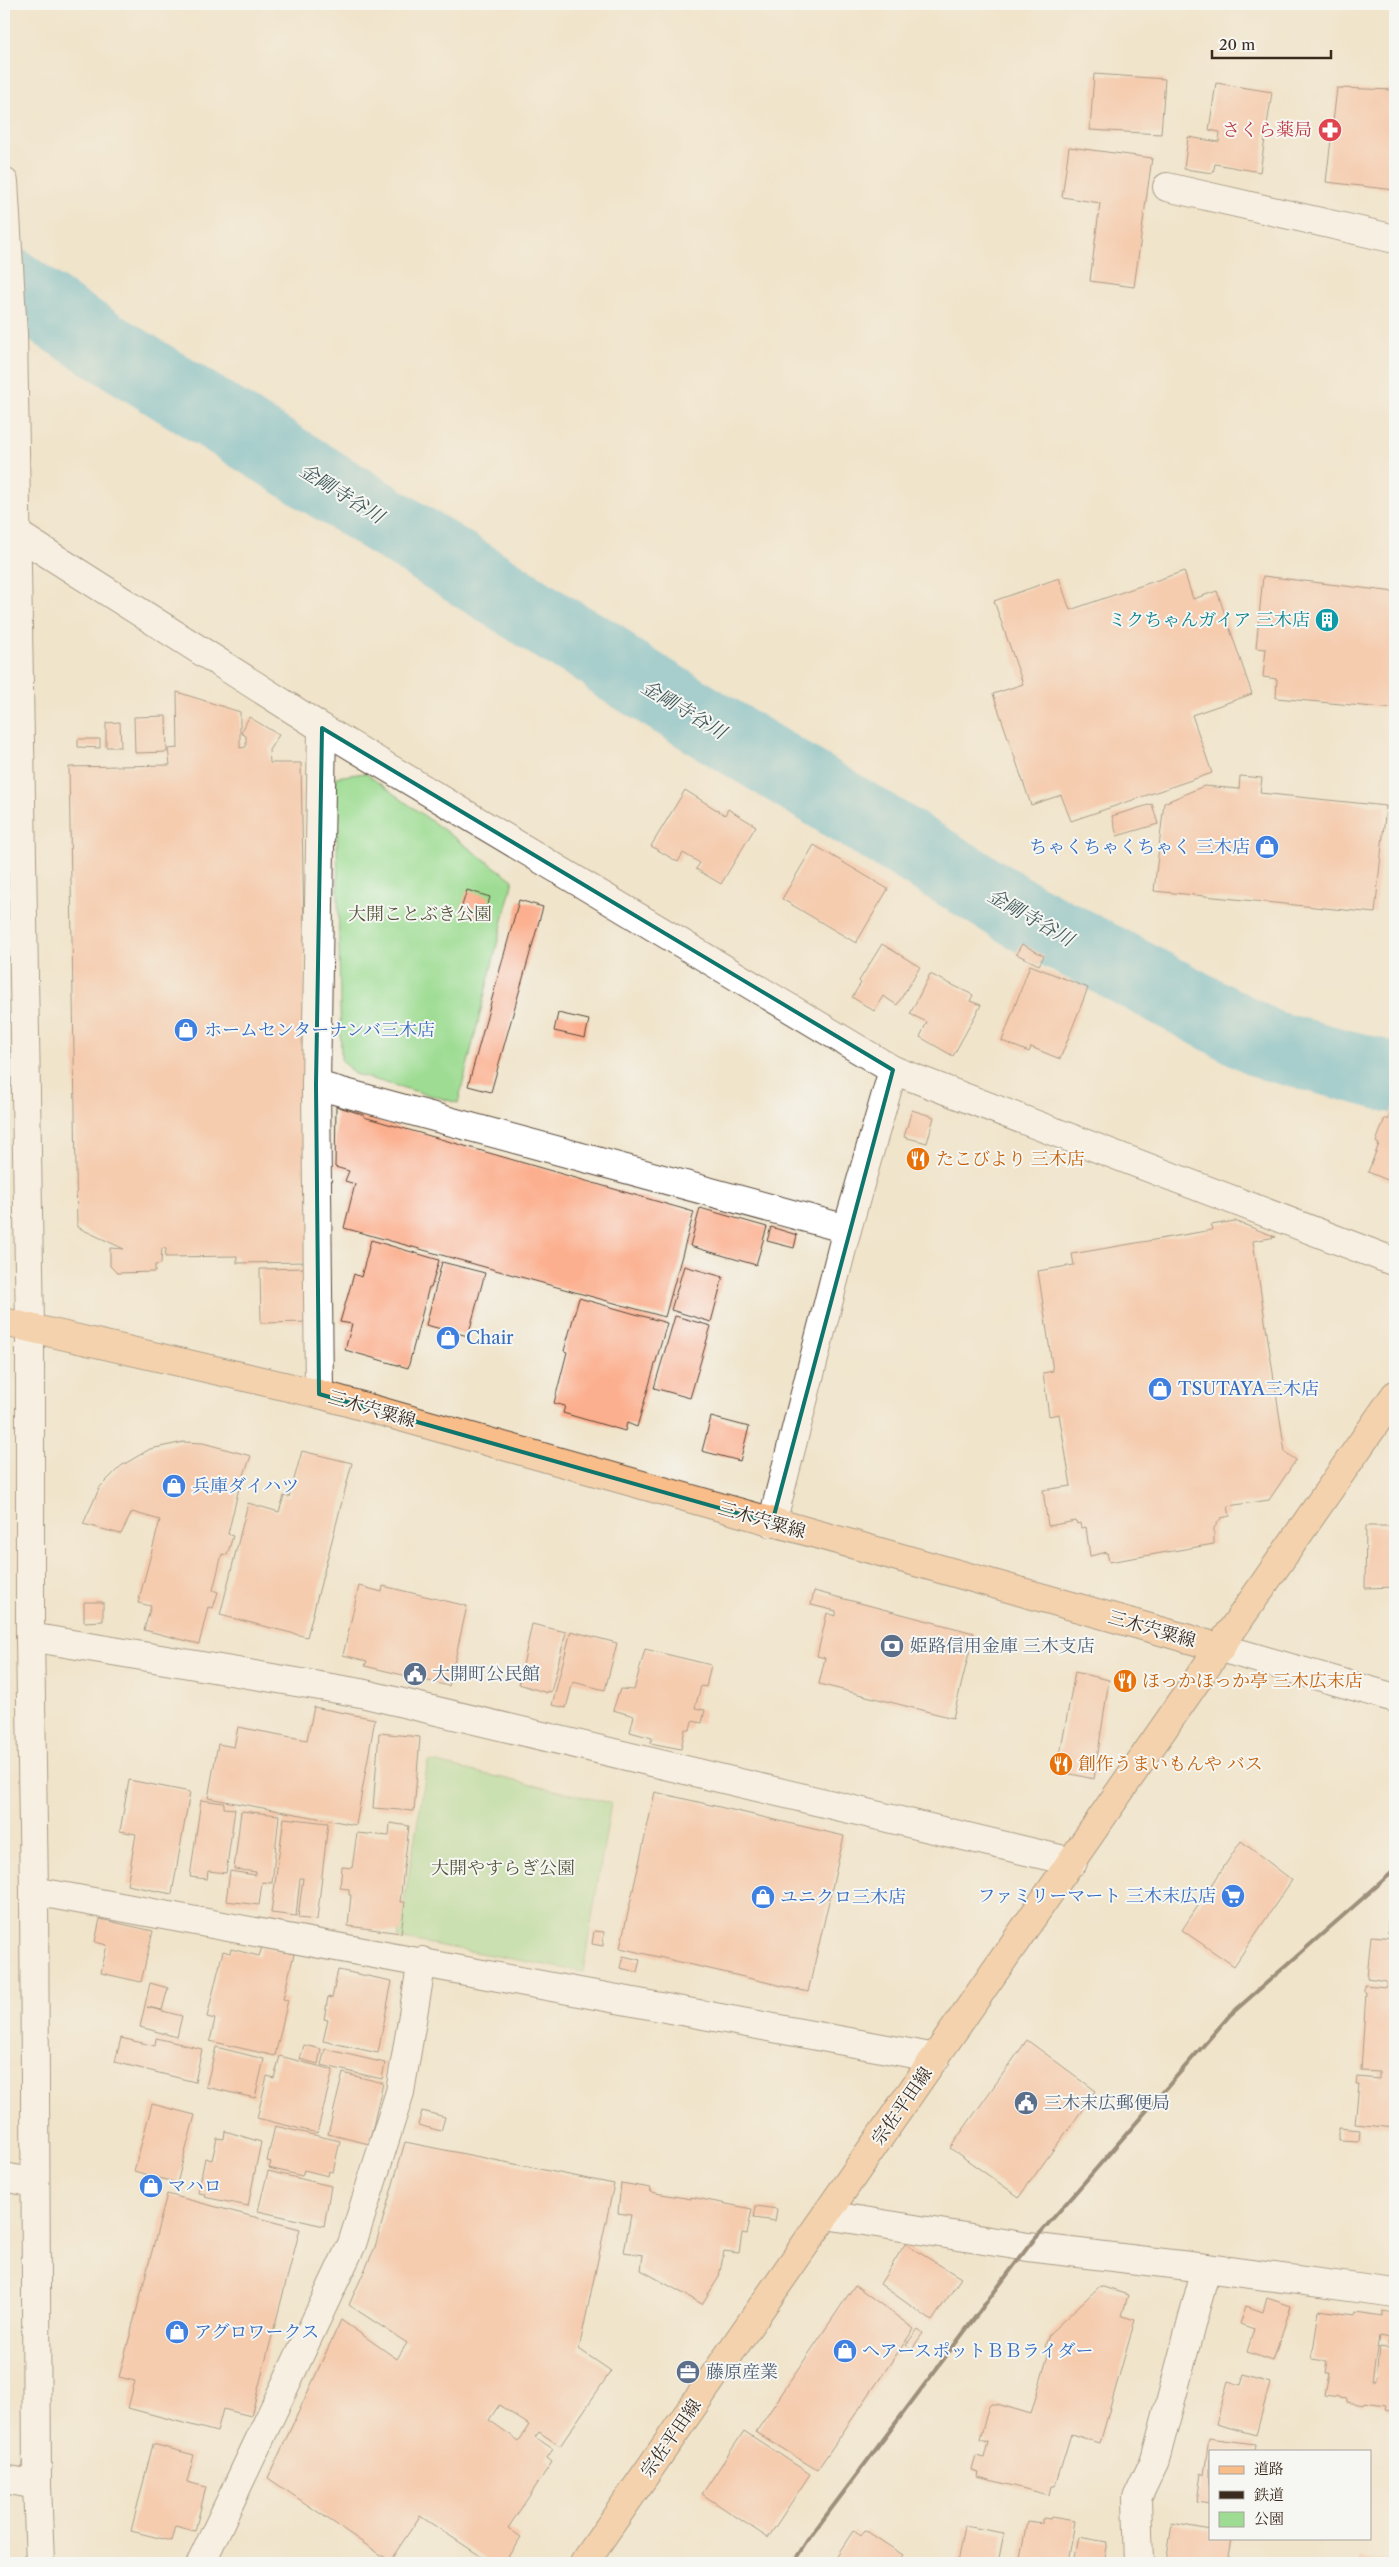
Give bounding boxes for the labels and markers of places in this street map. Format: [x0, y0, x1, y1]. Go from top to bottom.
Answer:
pharmacy icon: さくら薬局 [1317, 117, 1343, 143]
place label: さくら薬局 [1222, 119, 1312, 141]
building icon: ミクちゃんガイア 三木店 [1314, 607, 1340, 633]
place label: ミクちゃんガイア 三木店 [1108, 609, 1310, 631]
shop icon: ちゃくちゃくちゃく 三木店 [1254, 834, 1280, 860]
place label: ちゃくちゃくちゃく 三木店 [1029, 836, 1250, 858]
shop icon: ホームセンターナンバ三木店 [173, 1017, 199, 1043]
place label: ホームセンターナンバ三木店 [204, 1019, 435, 1041]
restaurant icon: たこびより 三木店 [905, 1146, 931, 1172]
place label: たこびより 三木店 [936, 1148, 1085, 1170]
shop icon: Chair [435, 1325, 461, 1351]
place label: Chair [466, 1327, 514, 1349]
shop icon: TSUTAYA三木店 [1147, 1376, 1173, 1402]
place label: TSUTAYA三木店 [1178, 1378, 1319, 1400]
shop icon: 兵庫ダイハツ [161, 1473, 187, 1499]
place label: 兵庫ダイハツ [192, 1475, 299, 1497]
bank icon: 姫路信用金庫 三木支店 [879, 1633, 905, 1659]
place label: 姫路信用金庫 三木支店 [910, 1635, 1095, 1657]
public building icon: 大開町公民館 [402, 1661, 428, 1687]
place label: 大開町公民館 [432, 1663, 540, 1685]
restaurant icon: ほっかほっか亭 三木広末店 [1112, 1668, 1138, 1694]
place label: ほっかほっか亭 三木広末店 [1142, 1670, 1363, 1692]
restaurant icon: 創作うまいもんや バス [1048, 1751, 1074, 1777]
place label: 創作うまいもんや バス [1078, 1753, 1263, 1775]
supermarket icon: ファミリーマート 三木末広店 [1220, 1883, 1246, 1909]
shop icon: ユニクロ三木店 [750, 1884, 776, 1910]
place label: ファミリーマート 三木末広店 [978, 1885, 1216, 1907]
place label: ユニクロ三木店 [780, 1886, 906, 1908]
public building icon: 三木末広郵便局 [1013, 2090, 1039, 2116]
place label: 三木末広郵便局 [1044, 2092, 1170, 2114]
shop icon: マハロ [138, 2173, 164, 2199]
place label: マハロ [168, 2175, 222, 2197]
shop icon: アグロワークス [164, 2319, 190, 2345]
place label: アグロワークス [194, 2321, 319, 2343]
shop icon: ヘアースポットＢＢライダー [832, 2338, 858, 2364]
place label: ヘアースポットＢＢライダー [862, 2340, 1093, 2362]
office icon: 藤原産業 [675, 2359, 701, 2385]
place label: 藤原産業 [706, 2361, 778, 2383]

